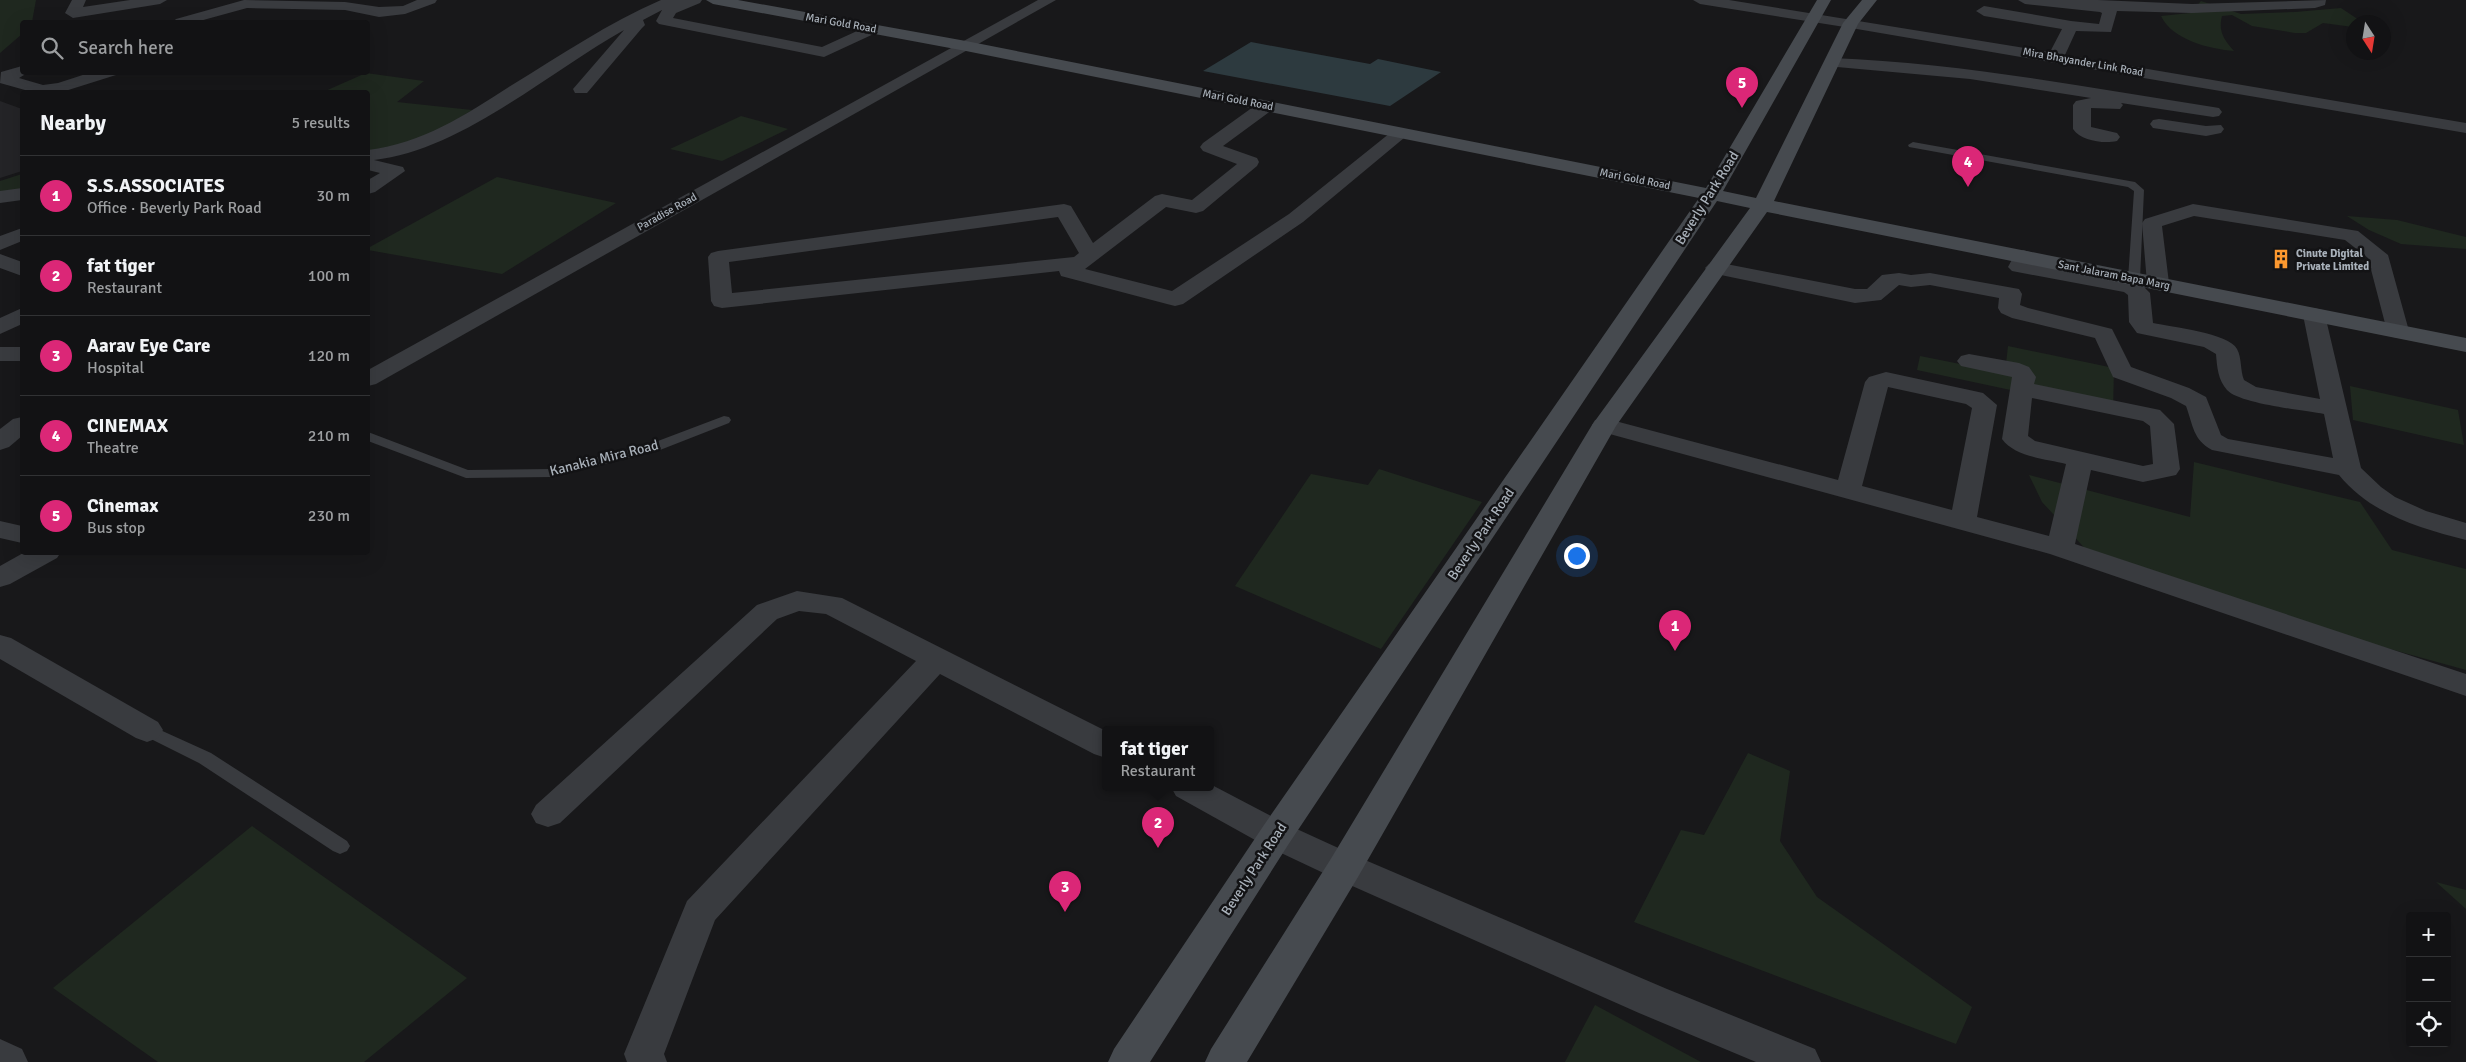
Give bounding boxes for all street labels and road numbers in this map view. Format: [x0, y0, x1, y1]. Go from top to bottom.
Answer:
street label: Mari Gold Road [804, 10, 878, 36]
street label: Mira Bhayander Link Road [2022, 45, 2145, 79]
street label: Mari Gold Road [1201, 87, 1275, 113]
street label: Beverly Park Road [1671, 148, 1743, 248]
street label: Mari Gold Road [1598, 166, 1672, 192]
street label: Paradise Road [635, 190, 699, 234]
street label: Sant Jalaram Bapa Marg [2057, 258, 2171, 292]
street label: Kanakia Mira Road [548, 436, 660, 480]
street label: Beverly Park Road [1444, 485, 1518, 583]
street label: Beverly Park Road [1218, 819, 1290, 919]

